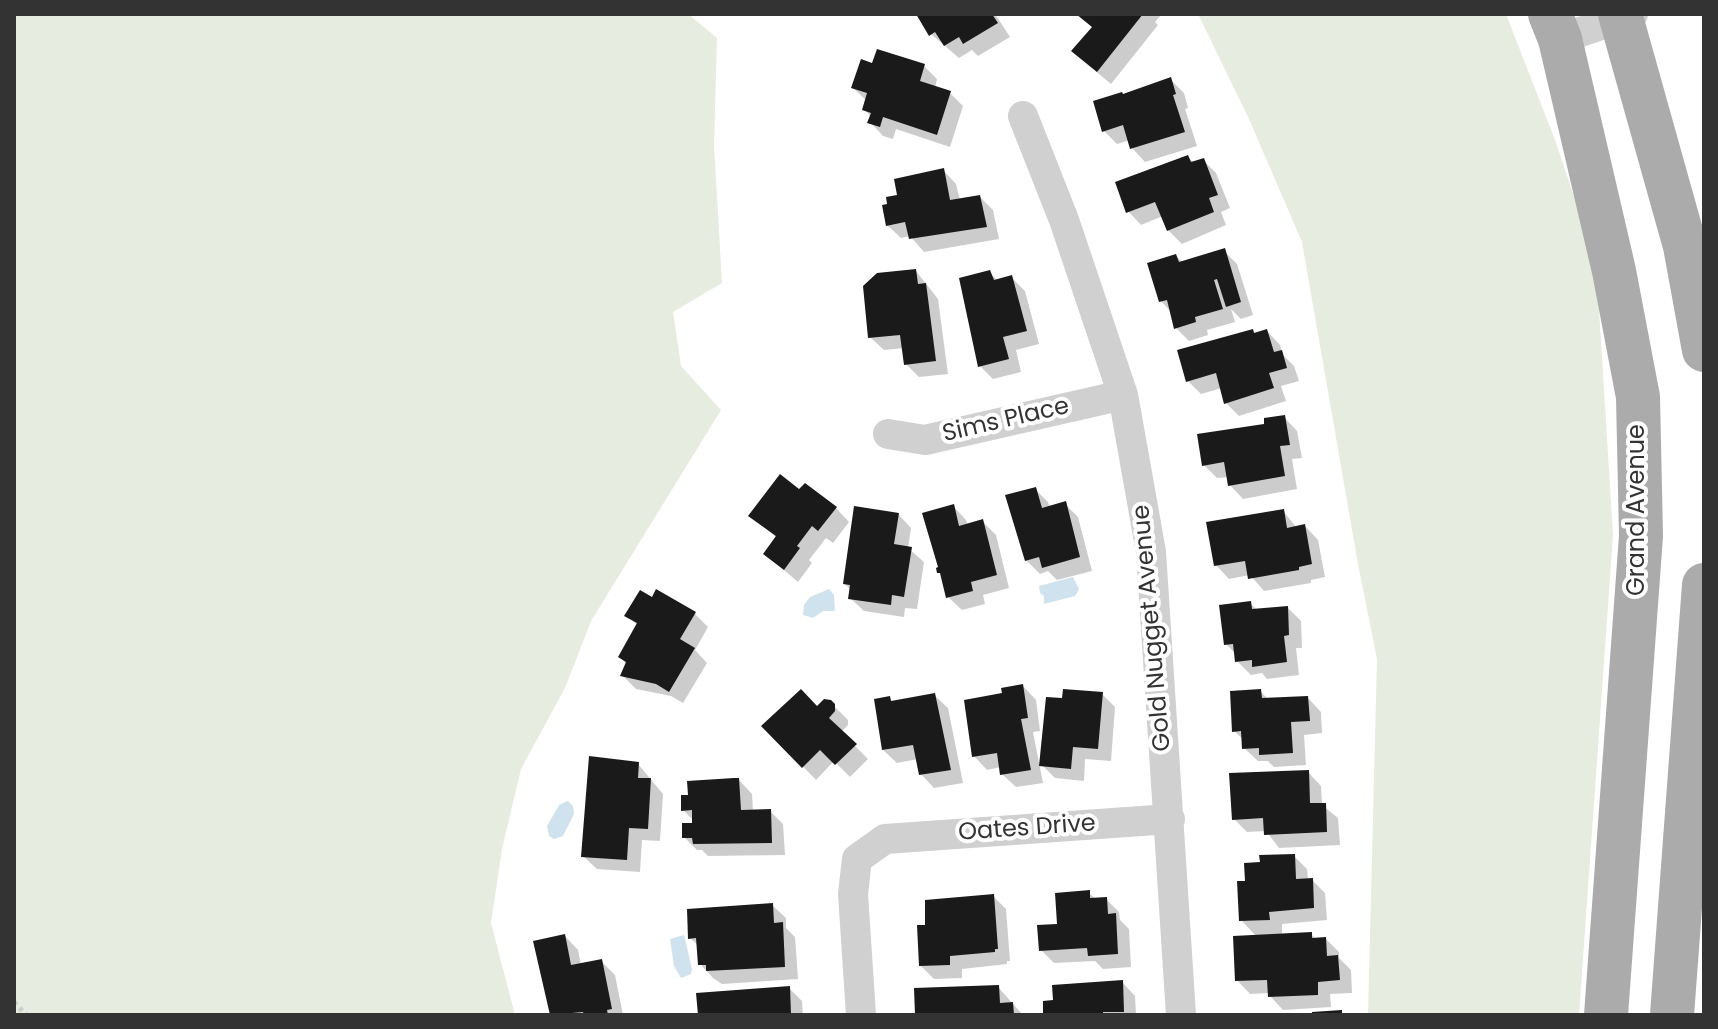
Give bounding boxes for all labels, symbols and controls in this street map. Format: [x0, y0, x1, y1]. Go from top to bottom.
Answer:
street label: Sims Place [940, 392, 1072, 450]
street label: Grand Avenue [1624, 424, 1652, 596]
street label: Gold Nugget Avenue [1128, 504, 1178, 752]
street label: Oates Drive [957, 810, 1097, 848]

